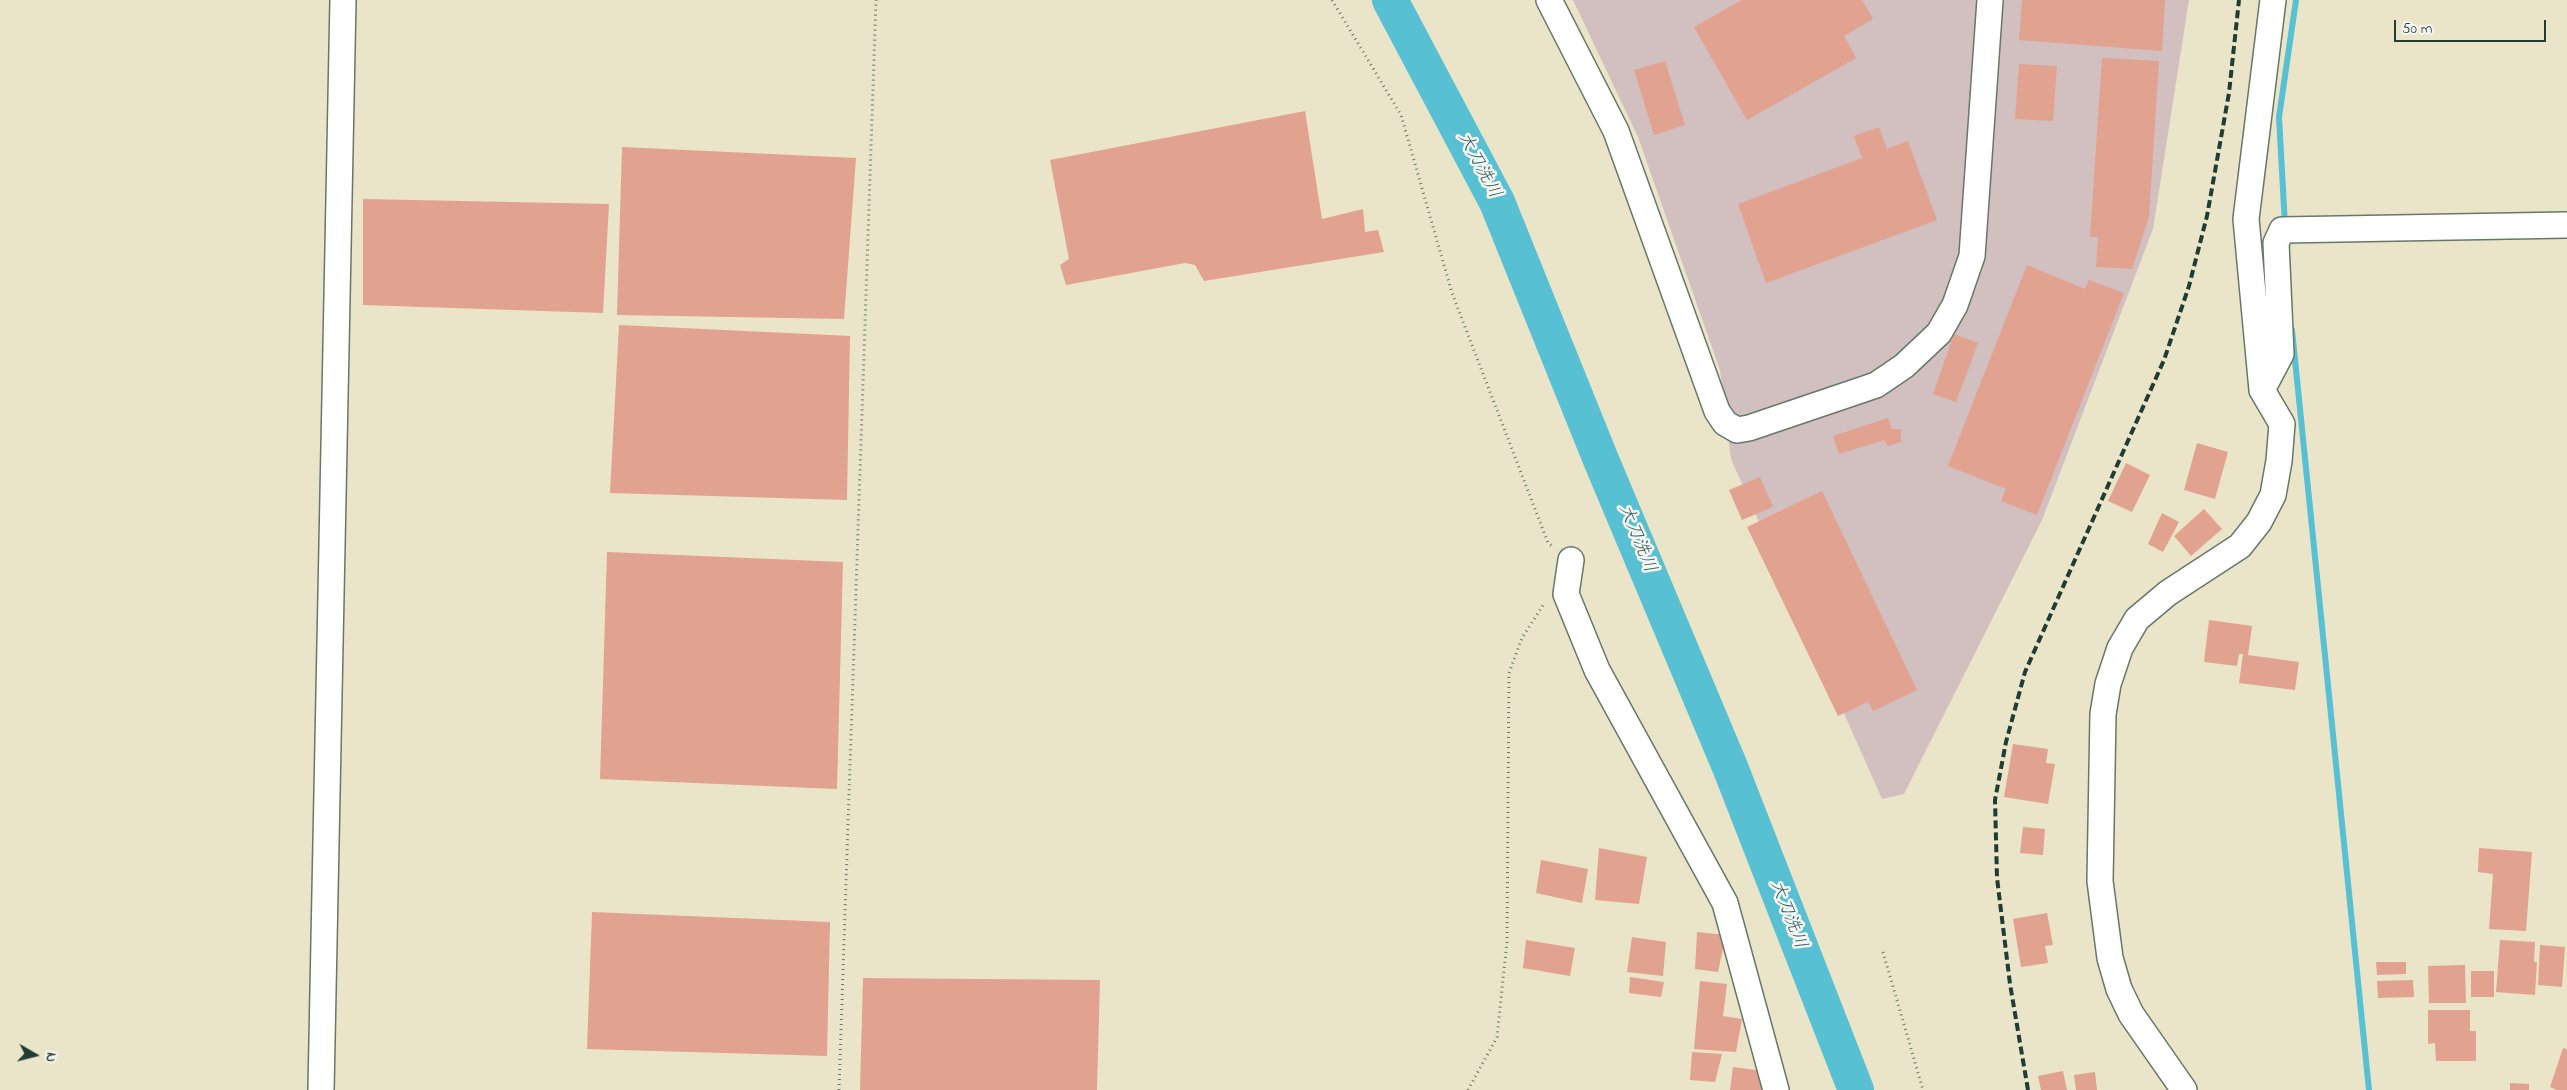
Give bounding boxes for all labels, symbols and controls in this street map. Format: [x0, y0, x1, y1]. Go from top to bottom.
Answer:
scale bar [2397, 10, 2550, 42]
text: 50 m [2402, 18, 2432, 40]
water label: 大刀洗川 [1452, 129, 1504, 203]
water label: 大刀洗川 [1613, 502, 1659, 576]
water label: 大刀洗川 [1764, 878, 1810, 952]
north arrow [10, 1030, 60, 1080]
text: N [39, 1051, 61, 1063]

